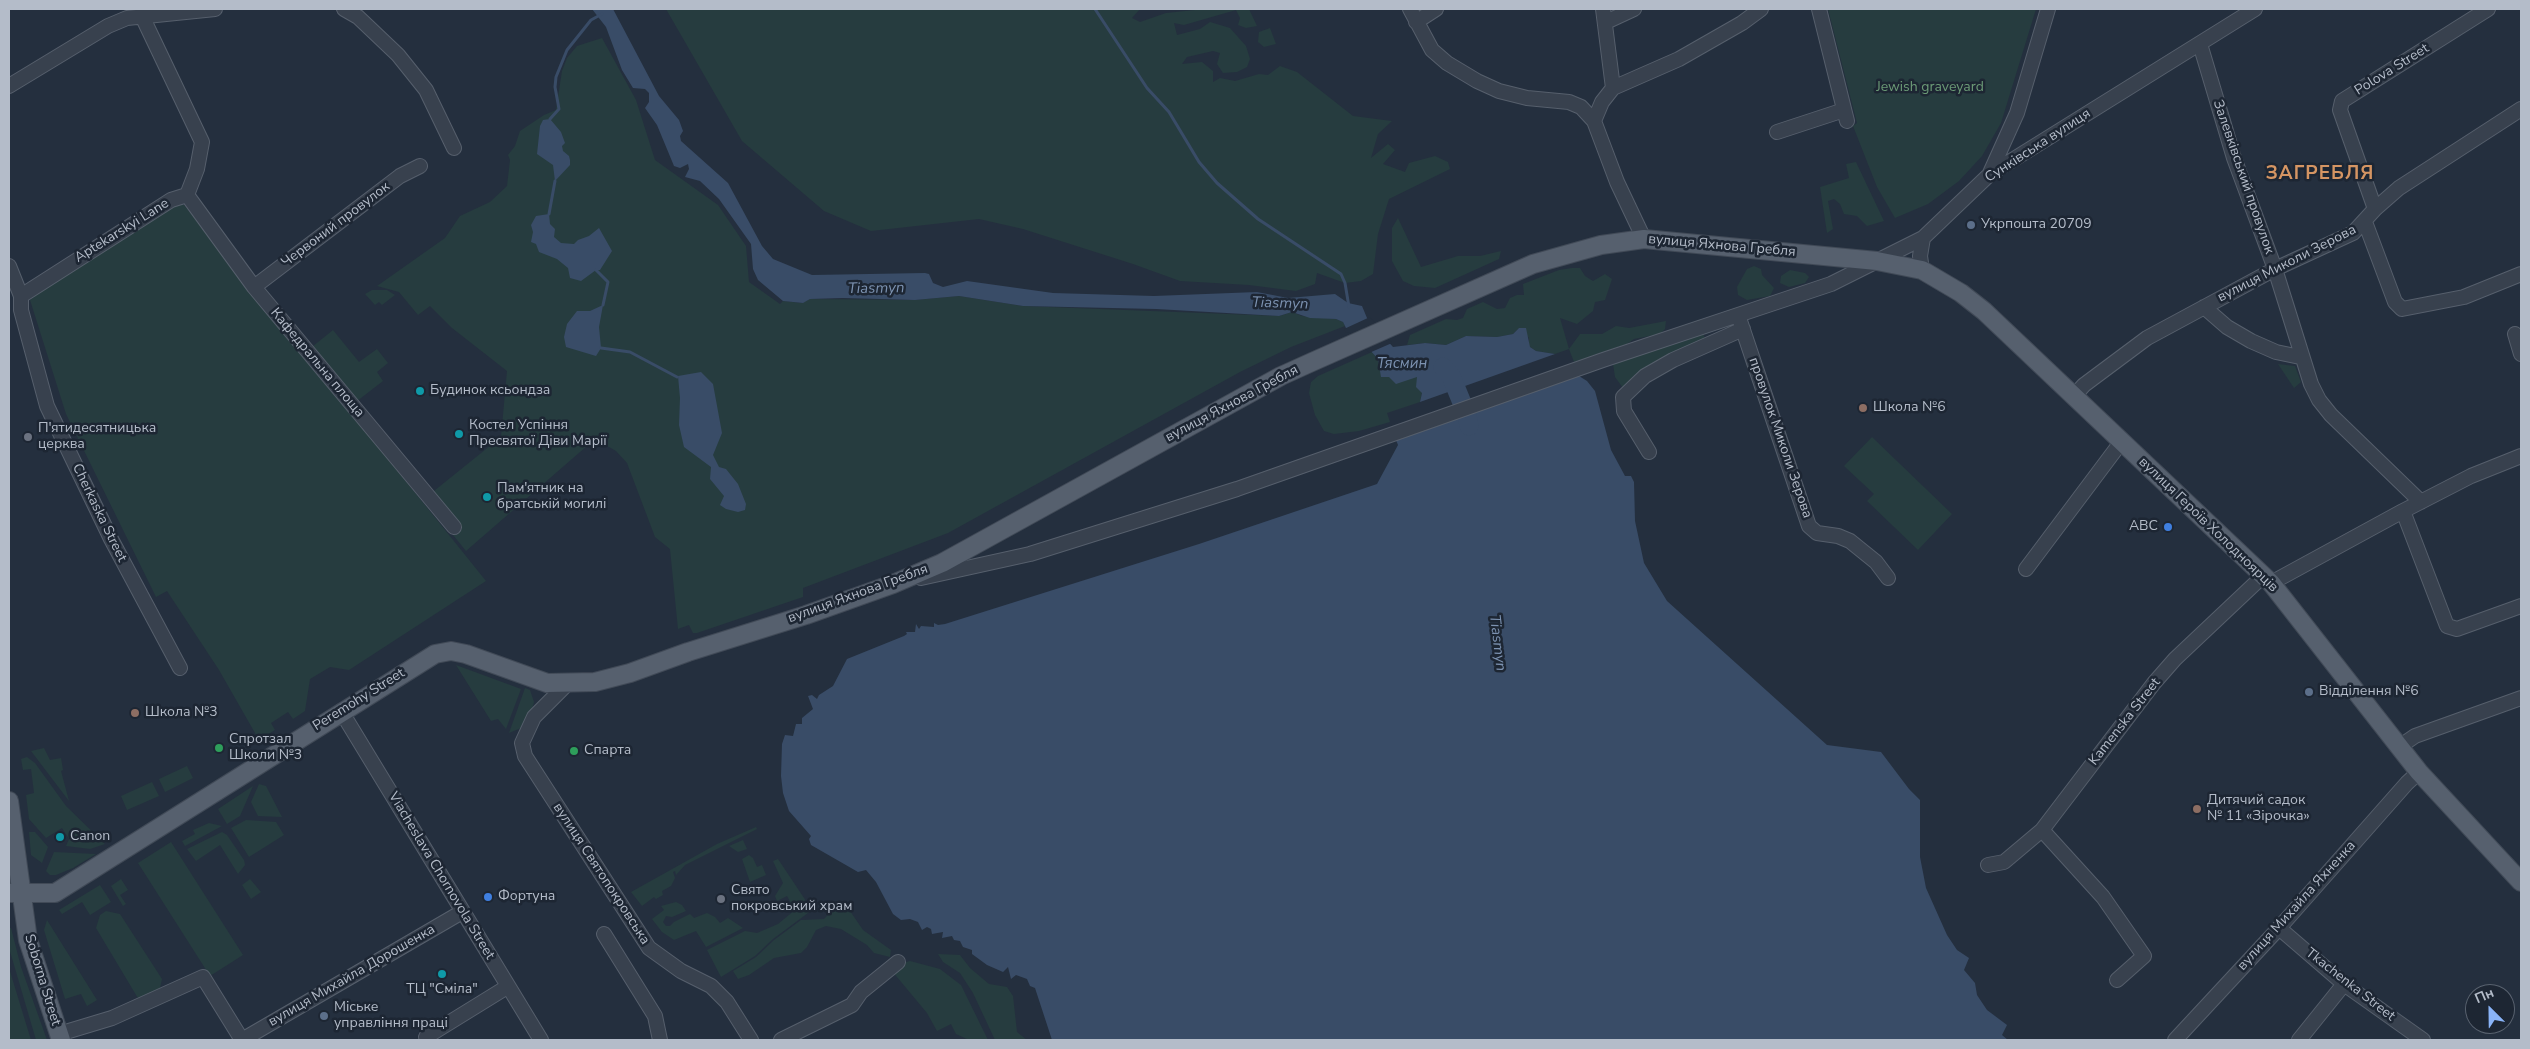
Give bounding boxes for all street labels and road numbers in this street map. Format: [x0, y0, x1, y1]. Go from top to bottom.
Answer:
street label: Polova Street [2352, 41, 2432, 99]
street label: Залевківський провулок [2209, 98, 2277, 256]
street label: Сунківська вулиця [1982, 106, 2094, 186]
street label: Червоний провулок [278, 179, 394, 271]
street label: Aptekarskyi Lane [72, 195, 172, 267]
street label: вулиця Миколи Зерова [2215, 222, 2359, 306]
street label: вулиця Яхнова Гребля [1648, 231, 1796, 261]
street label: Кафедральна площа [266, 305, 368, 421]
street label: провулок Миколи Зерова [1745, 355, 1815, 521]
street label: вулиця Яхнова Гребля [1163, 362, 1301, 446]
street label: вулиця Героїв Холодноярців [2135, 454, 2281, 596]
street label: Cherkaska Street [68, 461, 130, 565]
street label: вулиця Яхнова Гребля [786, 561, 930, 627]
street label: Peremohy Street [310, 665, 408, 735]
street label: Kamenska Street [2086, 675, 2164, 769]
street label: Viacheslava Chornovola Street [384, 789, 498, 963]
street label: вулиця Святопокровська [549, 800, 653, 948]
street label: вулиця Михайла Яхненка [2234, 838, 2360, 974]
street label: вулиця Михайла Дорошенка [266, 921, 438, 1031]
street label: Soborna Street [20, 932, 64, 1028]
street label: Tkachenka Street [2302, 945, 2398, 1025]

